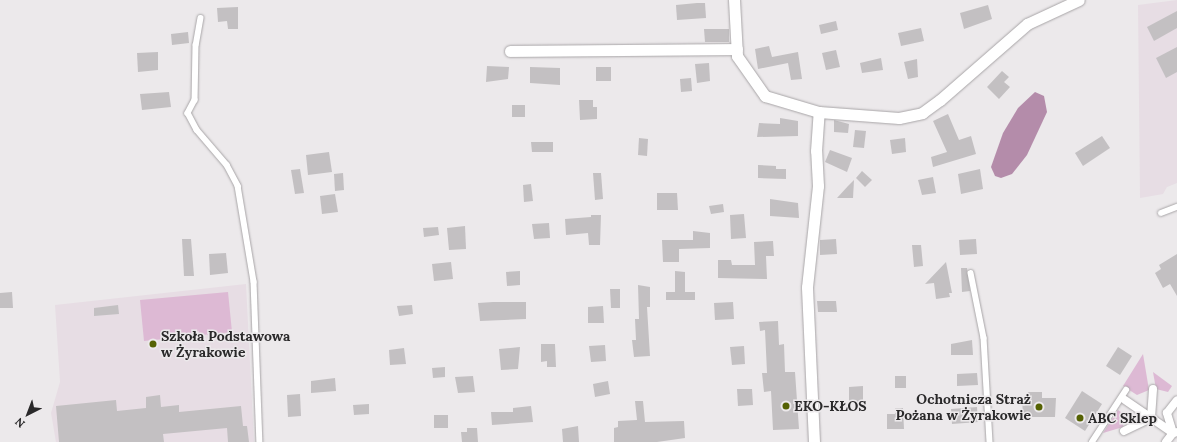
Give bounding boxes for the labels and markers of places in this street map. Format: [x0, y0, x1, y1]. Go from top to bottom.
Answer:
place label: Szkoła Podstawowa w Żyrakowie [161, 328, 290, 360]
marker: Szkoła Podstawowa w Żyrakowie [148, 339, 158, 349]
place label: Ochotnicza Straż Pożana w Żyrakowie [895, 391, 1031, 424]
place label: EKO-KŁOS [794, 398, 867, 414]
marker: EKO-KŁOS [781, 401, 791, 411]
marker: Ochotnicza Straż Pożana w Żyrakowie [1034, 402, 1044, 412]
place label: ABC Sklep [1088, 410, 1157, 426]
marker: ABC Sklep [1075, 413, 1085, 423]

